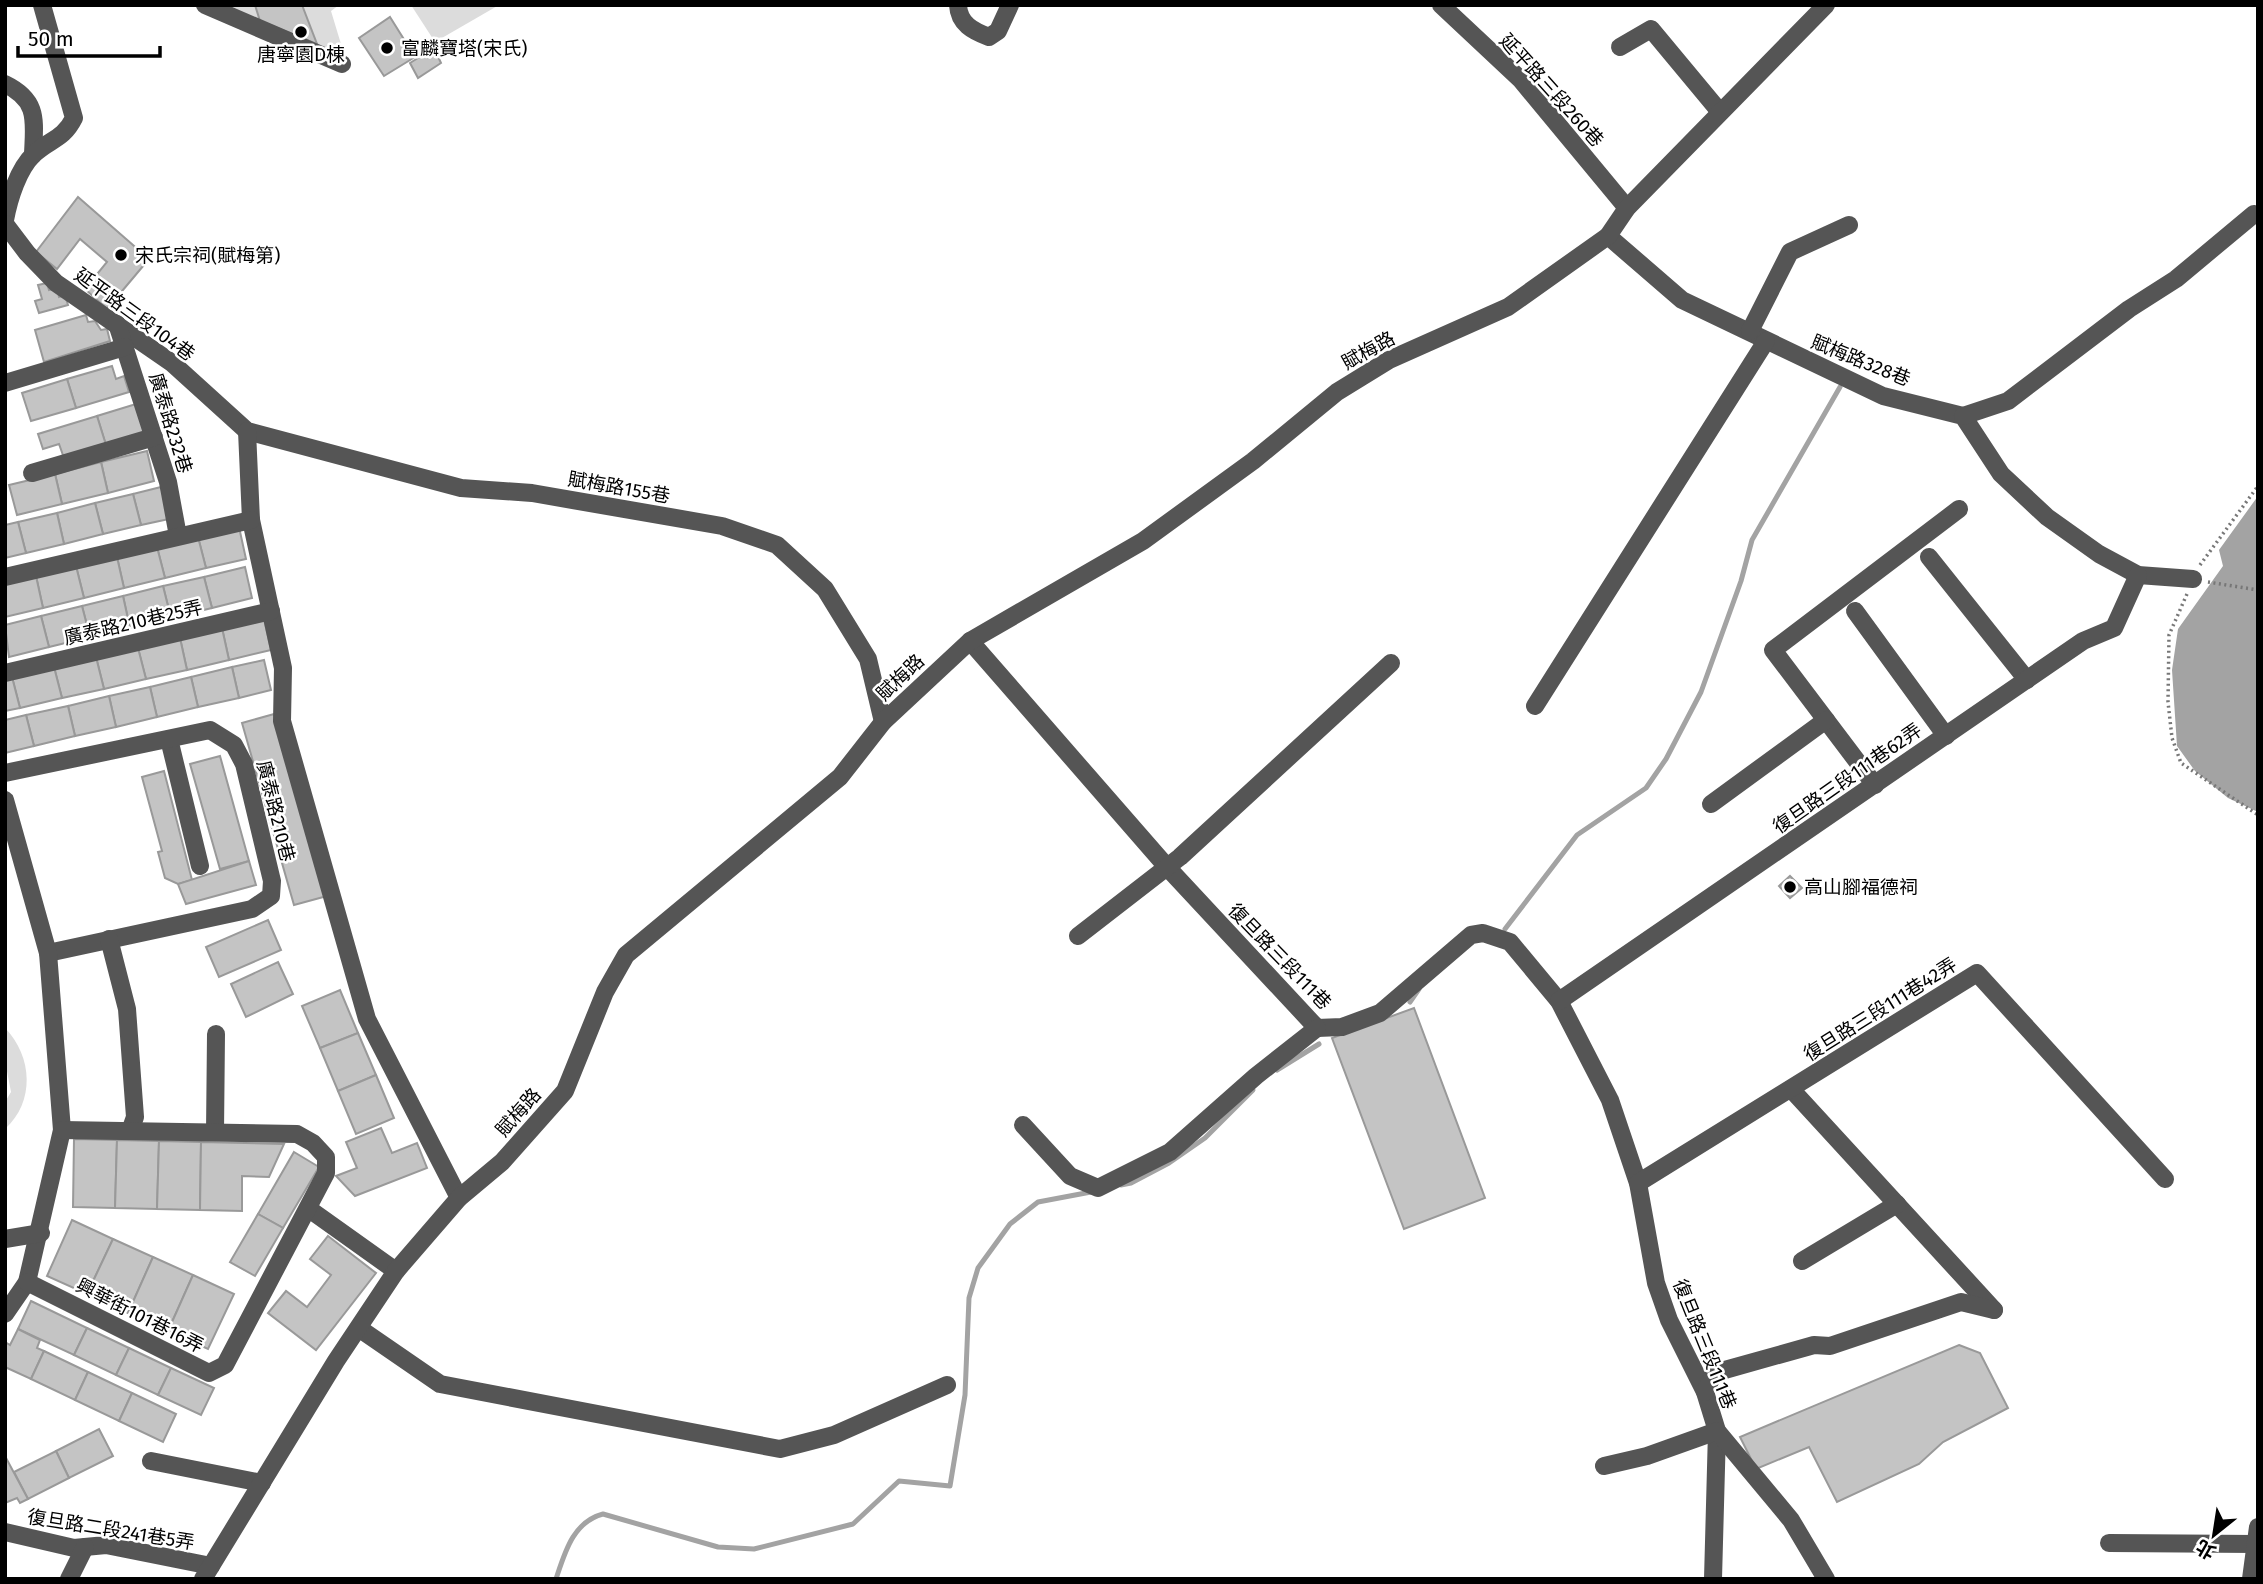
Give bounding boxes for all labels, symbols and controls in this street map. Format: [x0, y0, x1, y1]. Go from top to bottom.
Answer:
scale bar [18, 14, 159, 58]
marker: 唐寧園D棟 [293, 24, 309, 40]
text: 50 m [28, 26, 74, 52]
street label: 延平路三段260巷 [1495, 29, 1608, 152]
place label: 富麟寶塔(宋氏) [401, 37, 527, 60]
marker: 富麟寶塔(宋氏) [379, 40, 395, 56]
place label: 唐寧園D棟 [257, 43, 345, 66]
place label: 宋氏宗祠(賦梅第) [135, 244, 280, 267]
marker: 宋氏宗祠(賦梅第) [113, 247, 129, 263]
street label: 延平路三段104巷 [70, 263, 199, 366]
street label: 賦梅路 [1338, 327, 1399, 374]
street label: 賦梅路328巷 [1808, 330, 1914, 391]
street label: 廣泰路232巷 [144, 370, 197, 476]
street label: 賦梅路155巷 [566, 467, 672, 508]
street label: 廣泰路210巷25弄 [61, 595, 205, 650]
street label: 賦梅路 [872, 649, 929, 705]
street label: 復旦路三段111巷62弄 [1768, 718, 1926, 838]
street label: 廣泰路210巷 [252, 758, 299, 864]
place label: 高山腳福德祠 [1804, 876, 1918, 899]
marker: 高山腳福德祠 [1782, 879, 1798, 895]
street label: 復旦路三段111巷 [1223, 899, 1336, 1014]
street label: 復旦路三段111巷42弄 [1799, 953, 1961, 1066]
street label: 賦梅路 [491, 1083, 546, 1141]
street label: 興華街101巷16弄 [72, 1273, 207, 1357]
street label: 復旦路三段111巷 [1668, 1276, 1741, 1413]
north arrow [2179, 1500, 2249, 1570]
street label: 復旦路二段241巷5弄 [26, 1505, 196, 1554]
text: 北 [2192, 1535, 2220, 1564]

